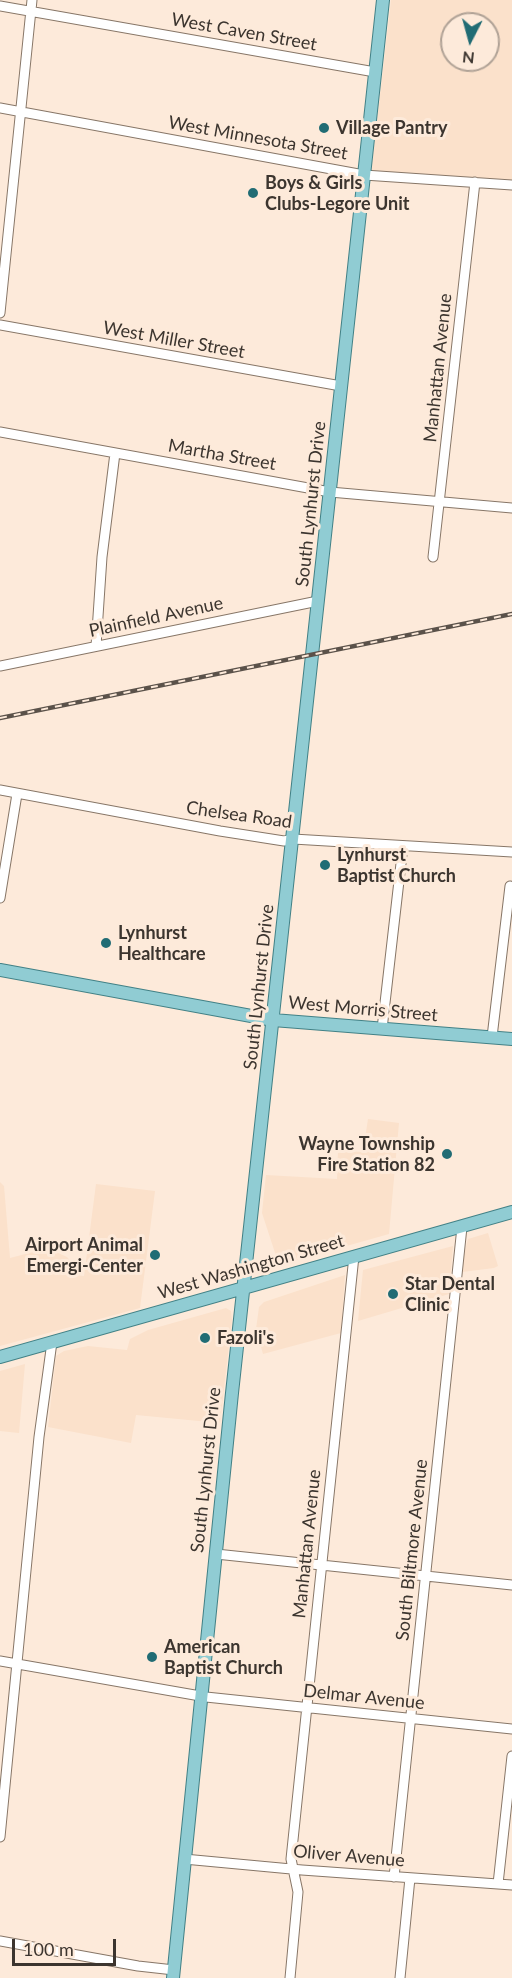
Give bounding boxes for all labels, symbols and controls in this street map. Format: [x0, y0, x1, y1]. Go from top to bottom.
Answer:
street label: West Caven Street [170, 9, 318, 55]
north arrow [440, 12, 500, 72]
text: N [461, 48, 475, 69]
street label: West Minnesota Street [167, 112, 349, 164]
place label: Village Pantry [336, 117, 447, 139]
marker: Village Pantry [317, 121, 331, 135]
place label: Boys & Girls Clubs-Legore Unit [265, 172, 409, 214]
marker: Boys & Girls Clubs-Legore Unit [246, 186, 260, 200]
street label: Manhattan Avenue [419, 292, 457, 444]
street label: West Miller Street [101, 317, 247, 363]
street label: South Lynhurst Drive [292, 420, 330, 588]
street label: Martha Street [166, 435, 278, 475]
street label: Plainfield Avenue [87, 592, 225, 642]
street label: Chelsea Road [185, 797, 293, 833]
place label: Lynhurst Baptist Church [337, 844, 456, 886]
marker: Lynhurst Baptist Church [318, 858, 332, 872]
street label: South Lynhurst Drive [240, 903, 278, 1071]
place label: Lynhurst Healthcare [118, 922, 206, 964]
marker: Lynhurst Healthcare [99, 936, 113, 950]
street label: West Morris Street [287, 992, 439, 1026]
place label: Wayne Township Fire Station 82 [298, 1133, 435, 1176]
marker: Wayne Township Fire Station 82 [440, 1147, 454, 1161]
street label: West Washington Street [155, 1230, 347, 1304]
place label: Airport Animal Emergi-Center [25, 1234, 143, 1276]
marker: Airport Animal Emergi-Center [148, 1248, 162, 1262]
place label: Star Dental Clinic [405, 1273, 495, 1316]
marker: Star Dental Clinic [386, 1287, 400, 1301]
place label: Fazoli's [217, 1327, 274, 1349]
marker: Fazoli's [198, 1331, 212, 1345]
street label: South Lynhurst Drive [187, 1386, 225, 1554]
street label: South Biltmore Avenue [392, 1458, 432, 1642]
street label: Manhattan Avenue [288, 1468, 326, 1620]
place label: American Baptist Church [164, 1636, 283, 1678]
marker: American Baptist Church [145, 1650, 159, 1664]
street label: Delmar Avenue [302, 1680, 426, 1714]
street label: Oliver Avenue [292, 1840, 406, 1872]
scale bar [15, 1927, 118, 1965]
text: 100 m [23, 1938, 74, 1960]

